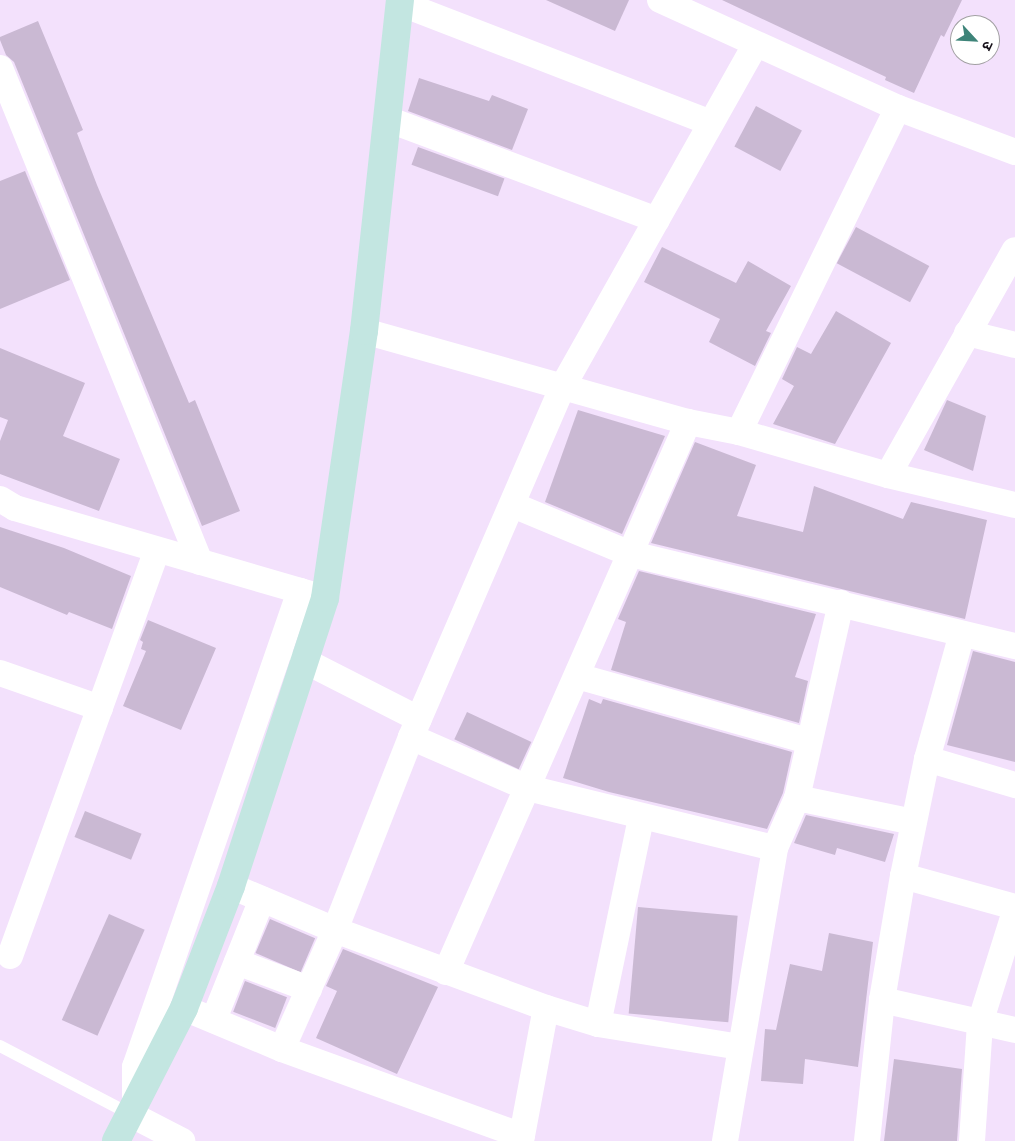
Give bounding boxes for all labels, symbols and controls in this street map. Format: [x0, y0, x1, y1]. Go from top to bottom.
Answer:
north arrow [950, 15, 1000, 65]
text: उ [978, 38, 998, 54]

